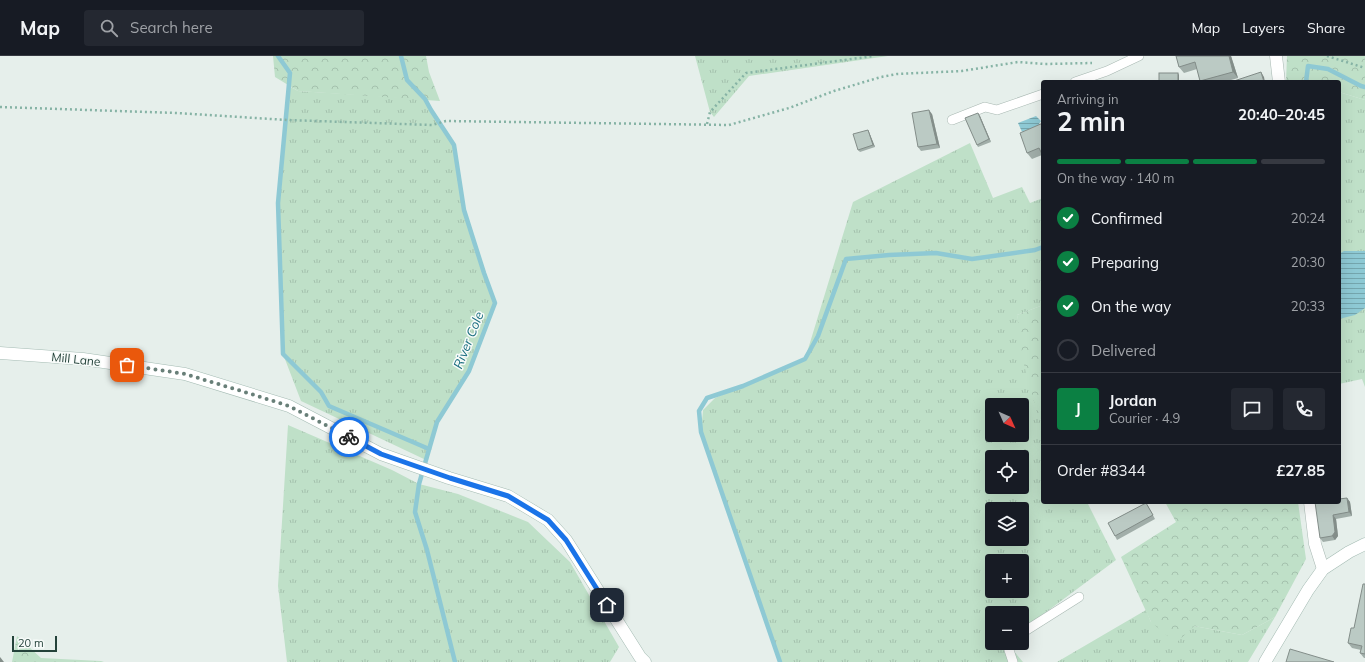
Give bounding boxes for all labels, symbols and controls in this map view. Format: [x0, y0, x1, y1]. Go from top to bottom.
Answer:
search box [84, 10, 364, 46]
text: Map [20, 16, 60, 40]
icon: search [98, 17, 120, 39]
text: Search here [130, 18, 213, 37]
text: Map [1191, 19, 1220, 37]
text: Layers [1242, 19, 1285, 37]
text: Share [1307, 19, 1345, 37]
text: Arriving in [1057, 91, 1119, 107]
text: 2 min [1057, 105, 1126, 138]
text: 20:40–20:45 [1238, 105, 1325, 124]
text: On the way · 140 m [1057, 170, 1174, 186]
icon: check [1057, 207, 1079, 229]
text: Confirmed [1091, 209, 1162, 228]
text: 20:24 [1291, 210, 1325, 226]
icon: check [1057, 251, 1079, 273]
text: Preparing [1091, 253, 1159, 272]
text: 20:30 [1291, 254, 1325, 270]
icon: check [1057, 295, 1079, 317]
text: On the way [1091, 297, 1171, 316]
text: 20:33 [1291, 298, 1325, 314]
water label: River Cole [449, 309, 487, 371]
text: Delivered [1091, 341, 1156, 360]
pin [110, 348, 144, 382]
street label: Mill Lane [51, 349, 101, 369]
icon: bag [116, 354, 138, 376]
button: chat [1231, 388, 1273, 430]
button: phone [1283, 388, 1325, 430]
text: Jordan [1109, 391, 1157, 410]
north arrow [985, 398, 1029, 442]
map controls [985, 398, 1029, 650]
text: J [1075, 399, 1081, 418]
text: Courier · 4.9 [1109, 410, 1180, 426]
courier [329, 417, 369, 457]
icon: bike [338, 426, 360, 448]
button: locate [985, 450, 1029, 494]
text: Order #8344 [1057, 461, 1145, 480]
text: £27.85 [1276, 461, 1325, 480]
button: layers [985, 502, 1029, 546]
button: + [985, 554, 1029, 598]
pin [590, 588, 624, 622]
icon: home [596, 594, 618, 616]
button: − [985, 606, 1029, 650]
scale bar [12, 634, 57, 653]
text: 20 m [18, 636, 44, 650]

